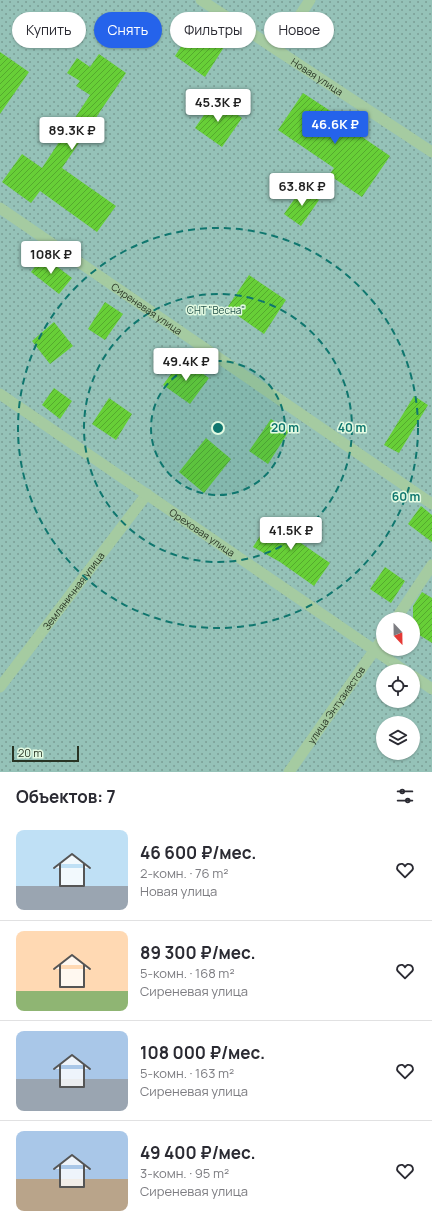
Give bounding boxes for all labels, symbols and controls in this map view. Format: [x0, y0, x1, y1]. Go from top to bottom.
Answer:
chip: Купить [12, 12, 86, 48]
chip: Снять [94, 12, 162, 48]
chip: Фильтры [170, 12, 256, 48]
chip: Новое [264, 12, 334, 48]
street label: Новая улица [288, 54, 346, 99]
pin: 45.3K ₽ [181, 89, 255, 123]
text: 45.3K ₽ [195, 93, 241, 111]
pin: 46.6K ₽ [298, 111, 372, 145]
text: 46.6K ₽ [311, 115, 359, 133]
pin: 89.3K ₽ [35, 117, 109, 151]
text: 89.3K ₽ [48, 121, 96, 139]
pin: 63.8K ₽ [265, 173, 339, 207]
text: 63.8K ₽ [278, 177, 326, 195]
pin: 108K ₽ [18, 241, 84, 275]
text: 108K ₽ [30, 245, 72, 263]
street label: Сиреневая улица [109, 279, 185, 338]
park label: СНТ "Весна" [187, 303, 245, 317]
pin: 49.4K ₽ [149, 348, 223, 382]
text: 49.4K ₽ [162, 352, 210, 370]
text: 20 m [271, 419, 299, 436]
text: 40 m [338, 419, 366, 436]
centre of rings [211, 421, 225, 435]
text: 60 m [392, 488, 420, 505]
street label: Ореховая улица [167, 505, 238, 560]
pin: 41.5K ₽ [254, 517, 328, 551]
text: 41.5K ₽ [269, 521, 313, 539]
street label: Земляничная улица [39, 549, 107, 632]
north arrow [376, 612, 420, 656]
map controls [376, 612, 420, 760]
street label: улица Энтузиастов [304, 663, 368, 746]
button: locate [376, 664, 420, 708]
button: layers [376, 716, 420, 760]
scale bar [12, 744, 79, 763]
text: 20 m [18, 745, 43, 760]
text: Объектов: 7 [16, 785, 116, 808]
icon: filters [394, 785, 416, 807]
text: 46 600 ₽/мес. [140, 841, 256, 864]
icon: home [48, 846, 96, 894]
icon: heart [394, 859, 416, 881]
text: 2-комн. · 76 m² [140, 864, 228, 882]
text: Новая улица [140, 882, 217, 900]
text: 89 300 ₽/мес. [140, 941, 256, 964]
icon: home [48, 947, 96, 995]
icon: heart [394, 960, 416, 982]
text: 5-комн. · 168 m² [140, 964, 235, 982]
text: Сиреневая улица [140, 982, 248, 1000]
text: 108 000 ₽/мес. [140, 1041, 265, 1064]
icon: home [48, 1047, 96, 1095]
icon: heart [394, 1060, 416, 1082]
text: 5-комн. · 163 m² [140, 1064, 234, 1082]
text: Сиреневая улица [140, 1082, 248, 1100]
text: 49 400 ₽/мес. [140, 1141, 256, 1164]
icon: home [48, 1147, 96, 1195]
icon: heart [394, 1160, 416, 1182]
text: 3-комн. · 95 m² [140, 1164, 229, 1182]
text: Сиреневая улица [140, 1182, 248, 1200]

